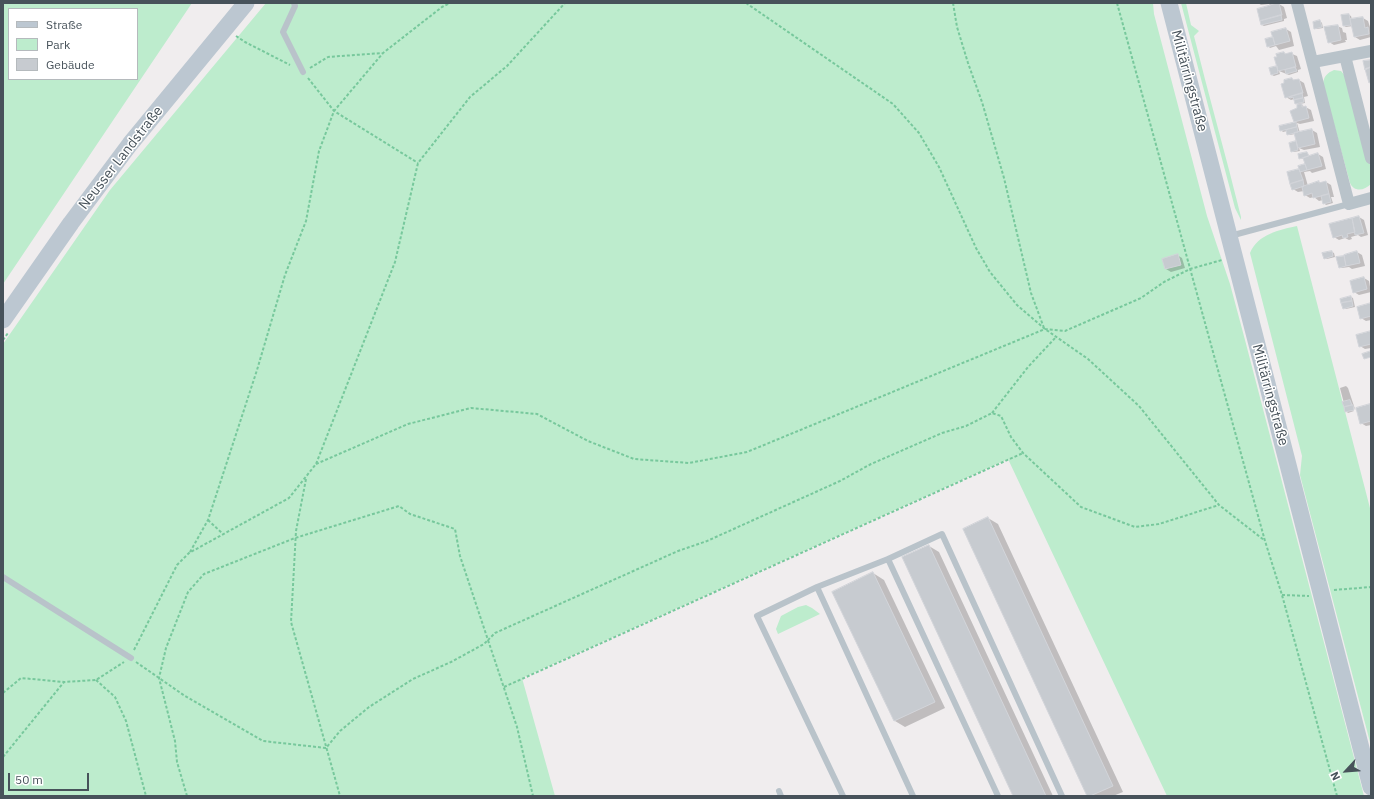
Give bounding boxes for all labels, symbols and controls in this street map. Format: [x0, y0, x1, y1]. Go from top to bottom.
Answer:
legend [8, 8, 138, 80]
text: Straße [46, 17, 82, 32]
street label: Militärringstraße [1167, 28, 1211, 134]
text: Park [46, 37, 70, 52]
text: Gebäude [46, 57, 95, 72]
street label: Neusser Landstraße [75, 103, 167, 213]
street label: Militärringstraße [1248, 342, 1292, 448]
north arrow [1326, 751, 1366, 791]
scale bar [10, 765, 91, 791]
text: N [1327, 770, 1343, 783]
text: 50 m [15, 772, 43, 787]

